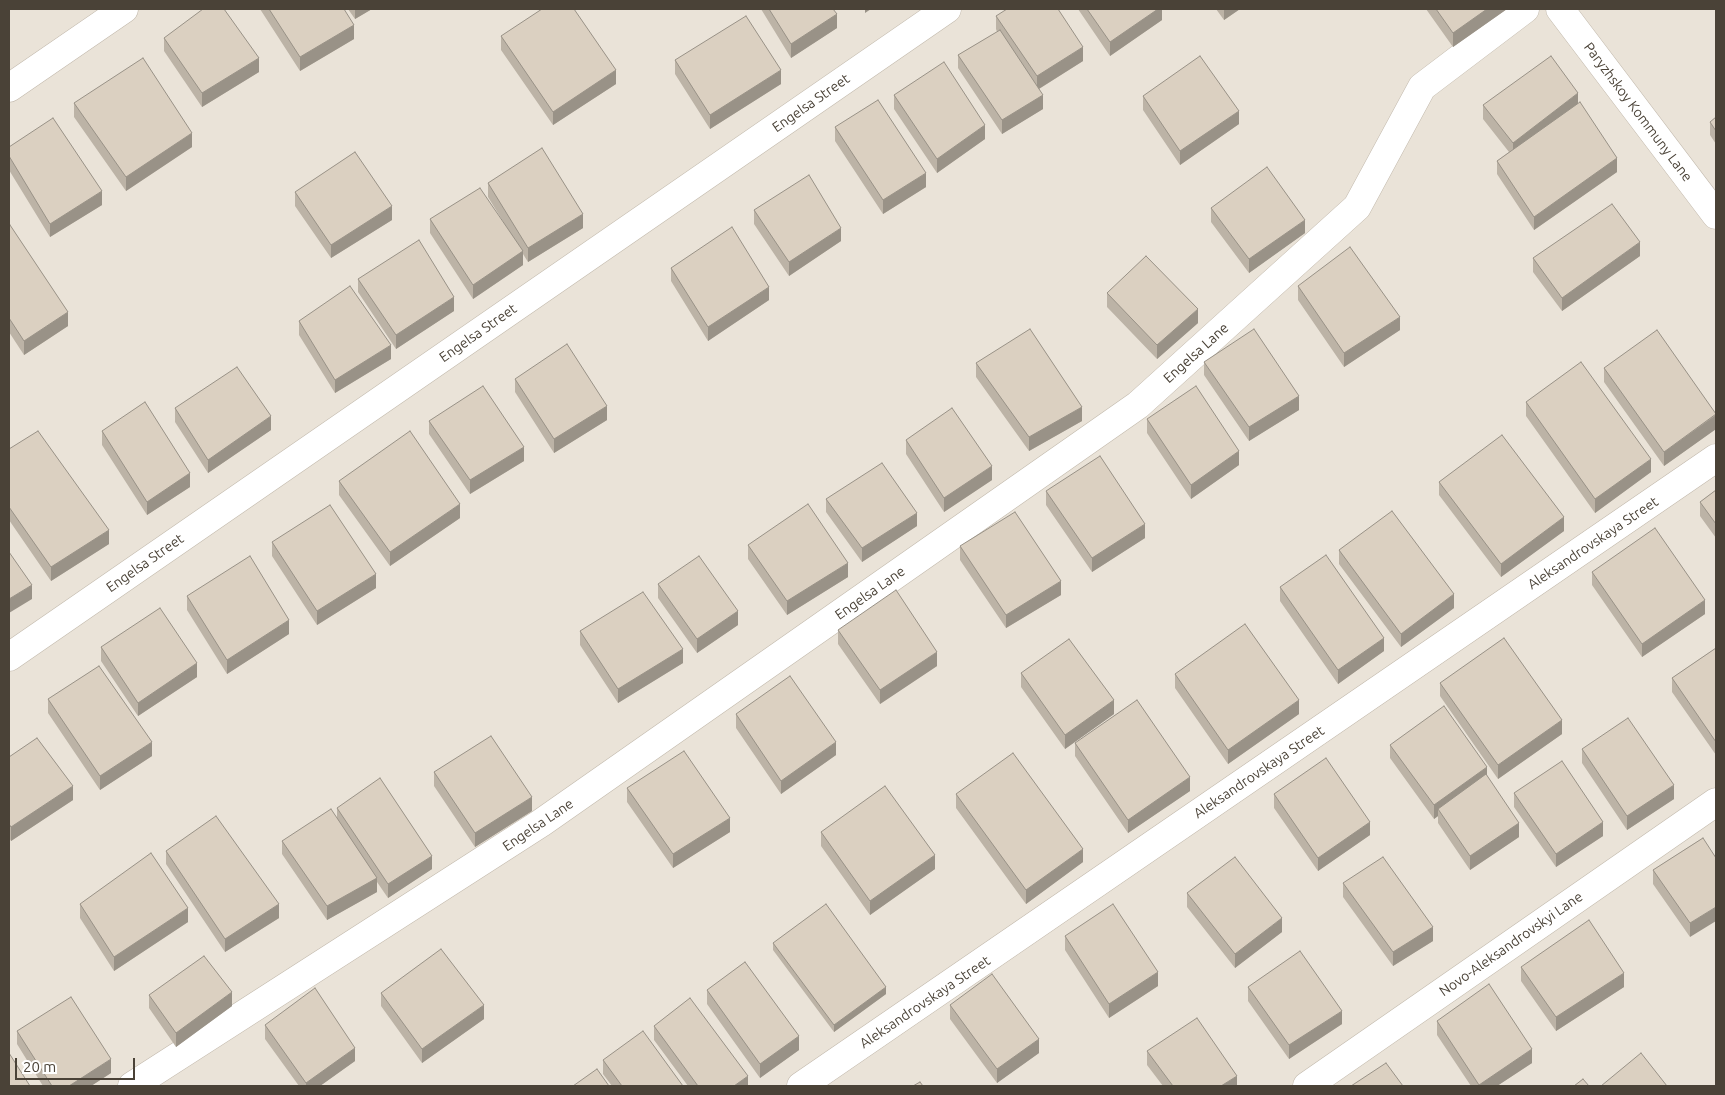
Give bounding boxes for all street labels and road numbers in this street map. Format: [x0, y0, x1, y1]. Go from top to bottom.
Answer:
street label: Paryzhskoy Kommuny Lane [1580, 39, 1696, 185]
street label: Engelsa Street [769, 70, 853, 136]
street label: Engelsa Street [436, 300, 520, 366]
street label: Engelsa Lane [1160, 319, 1232, 387]
street label: Aleksandrovskaya Street [1525, 493, 1661, 593]
street label: Engelsa Street [103, 530, 187, 596]
street label: Engelsa Lane [832, 563, 908, 623]
street label: Aleksandrovskaya Street [1191, 722, 1327, 822]
street label: Engelsa Lane [499, 795, 577, 855]
street label: Novo-Aleksandrovskyi Lane [1436, 888, 1586, 1000]
street label: Aleksandrovskaya Street [857, 952, 993, 1052]

